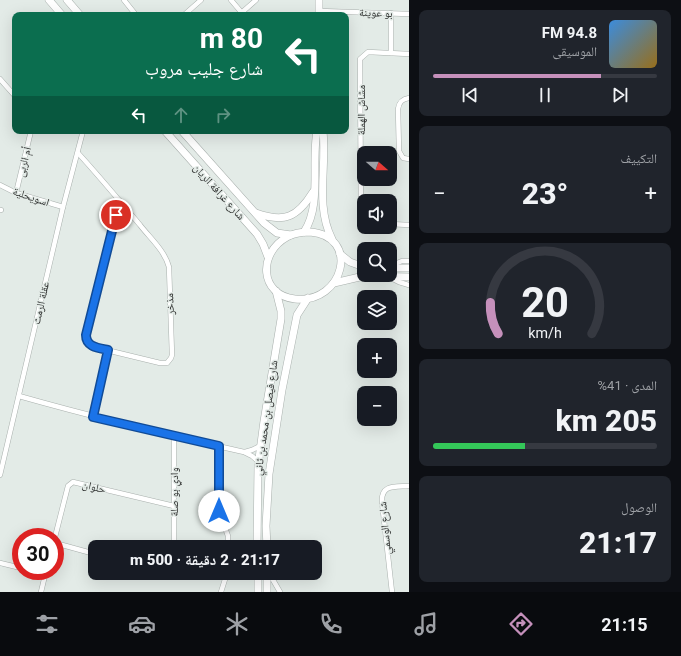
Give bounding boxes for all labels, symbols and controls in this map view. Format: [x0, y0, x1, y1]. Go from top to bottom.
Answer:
street label: بو عوينة [359, 6, 393, 20]
text: 80 m [200, 22, 263, 55]
text: 94.8 FM [542, 24, 597, 42]
icon: left [277, 28, 329, 80]
text: الموسيقى [553, 44, 597, 59]
text: شارع جليب مروب [145, 58, 263, 79]
icon: previous [459, 84, 481, 106]
icon: pause [534, 84, 556, 106]
icon: next [609, 84, 631, 106]
street label: مشاش الهملة [355, 85, 368, 135]
icon: left [128, 104, 150, 126]
icon: ahead [170, 104, 192, 126]
icon: right [212, 104, 234, 126]
street label: أم الربى [13, 145, 34, 178]
north arrow [357, 146, 397, 186]
map controls [357, 146, 397, 426]
text: التكييف [621, 151, 657, 166]
street label: شارع غرافة الريان [190, 161, 248, 223]
text: 23° [522, 176, 568, 211]
text: − [433, 181, 446, 206]
text: + [645, 181, 657, 206]
street label: اسويحلية [11, 185, 51, 209]
button: sound [357, 194, 397, 234]
pin [99, 198, 133, 232]
icon: arrive [105, 204, 127, 226]
button: search [357, 242, 397, 282]
text: 20 [521, 278, 569, 327]
street label: عقلة الرمث [30, 280, 52, 326]
button: layers [357, 290, 397, 330]
street label: مذخر [163, 293, 177, 316]
text: km/h [528, 325, 562, 341]
button: + [357, 338, 397, 378]
street label: شارع فيصل بن محمد بن ثاني [251, 359, 282, 477]
text: المدى · 41% [598, 378, 657, 393]
button: − [357, 386, 397, 426]
text: 205 km [555, 403, 657, 438]
street label: وادي بو صلة [168, 467, 182, 517]
street label: حلوان [81, 478, 107, 496]
position arrow [198, 490, 240, 532]
text: الوصول [621, 500, 657, 515]
street label: شارع الوسمي [376, 501, 396, 555]
text: 21:17 [579, 525, 657, 560]
speed limit sign: 30 [12, 528, 64, 580]
text: 21:17 · 2 دقيقة · 500 m [130, 551, 280, 569]
icon: filters [33, 610, 61, 638]
icon: car [128, 610, 156, 638]
icon: climate [223, 610, 251, 638]
icon: phone [317, 610, 345, 638]
icon: music [412, 610, 440, 638]
icon: directions [507, 610, 535, 638]
text: 21:15 [601, 614, 648, 635]

